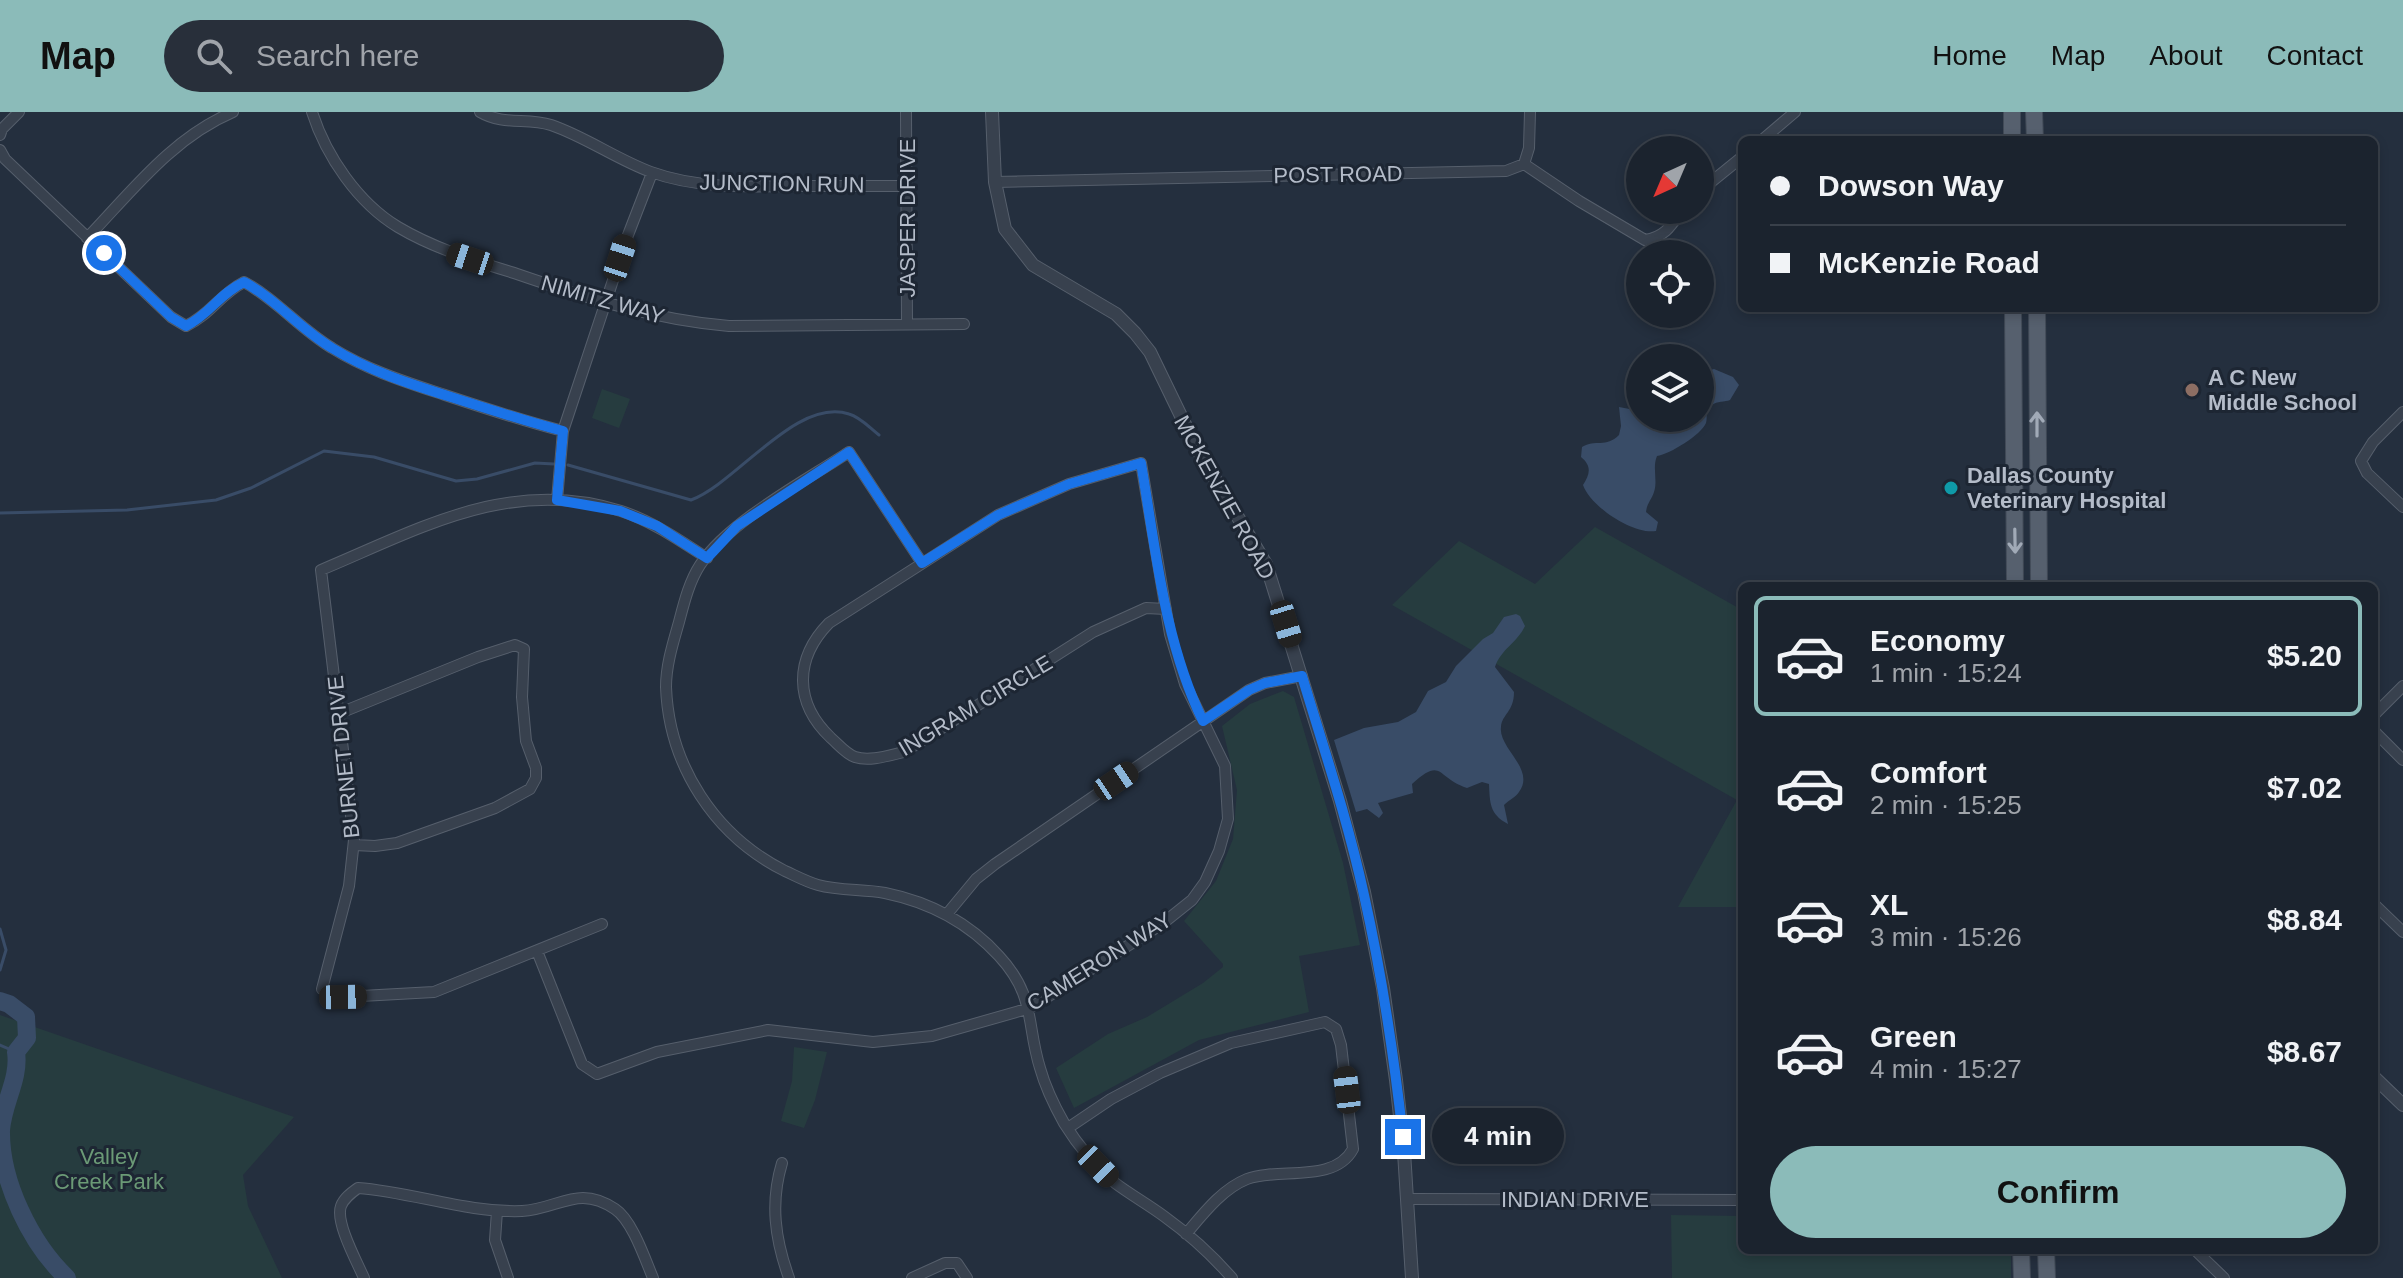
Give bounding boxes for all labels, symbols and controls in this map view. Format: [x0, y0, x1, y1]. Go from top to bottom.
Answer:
search box [164, 20, 724, 92]
icon: search [192, 34, 236, 78]
text: Map [40, 35, 116, 77]
text: Search here [256, 39, 419, 72]
text: Home [1932, 40, 2007, 71]
text: Map [2051, 40, 2105, 71]
text: About [2149, 40, 2223, 71]
text: Contact [2267, 40, 2363, 71]
north arrow [1626, 136, 1714, 224]
map controls [1626, 136, 1714, 432]
street label: JASPER DRIVE [895, 139, 920, 297]
street label: POST ROAD [1273, 161, 1403, 188]
text: Dowson Way [1818, 169, 2004, 202]
street label: JUNCTION RUN [699, 170, 865, 197]
car [601, 231, 639, 285]
route start [86, 235, 122, 271]
car [443, 240, 497, 278]
button: locate [1626, 240, 1714, 328]
text: McKenzie Road [1818, 246, 2040, 279]
street label: NIMITZ WAY [538, 270, 668, 329]
button: layers [1626, 344, 1714, 432]
place label: A C New Middle School [2208, 365, 2357, 415]
marker: A C New Middle School [2183, 381, 2201, 399]
street label: MCKENZIE ROAD [1169, 411, 1280, 583]
one-way arrow [2029, 411, 2045, 438]
place label: Dallas County Veterinary Hospital [1967, 463, 2166, 513]
marker: Dallas County Veterinary Hospital [1942, 479, 1960, 497]
one-way arrow [2007, 527, 2023, 554]
car [1268, 598, 1304, 650]
icon: car [1774, 620, 1846, 692]
text: Economy [1870, 624, 2005, 657]
text: $5.20 [2267, 639, 2342, 672]
street label: INGRAM CIRCLE [894, 650, 1057, 761]
text: 1 min · 15:24 [1870, 658, 2022, 688]
street label: BURNET DRIVE [323, 674, 364, 840]
icon: car [1774, 752, 1846, 824]
text: Comfort [1870, 756, 1987, 789]
car [1089, 758, 1143, 804]
text: $7.02 [2267, 771, 2342, 804]
text: 2 min · 15:25 [1870, 790, 2022, 820]
icon: car [1774, 884, 1846, 956]
text: XL [1870, 888, 1908, 921]
text: $8.84 [2267, 903, 2342, 936]
street label: CAMERON WAY [1022, 907, 1177, 1016]
text: 3 min · 15:26 [1870, 922, 2022, 952]
car [319, 985, 367, 1009]
icon: car [1774, 1016, 1846, 1088]
text: Green [1870, 1020, 1957, 1053]
text: $8.67 [2267, 1035, 2342, 1068]
text: 4 min · 15:27 [1870, 1054, 2022, 1084]
car [1332, 1065, 1362, 1115]
callout: 4 min [1431, 1109, 1563, 1165]
route end [1385, 1119, 1421, 1155]
text: 4 min [1464, 1121, 1532, 1151]
car [1073, 1140, 1123, 1192]
park label: Valley Creek Park [54, 1144, 165, 1194]
button: Confirm [1770, 1146, 2346, 1238]
street label: INDIAN DRIVE [1501, 1187, 1649, 1212]

